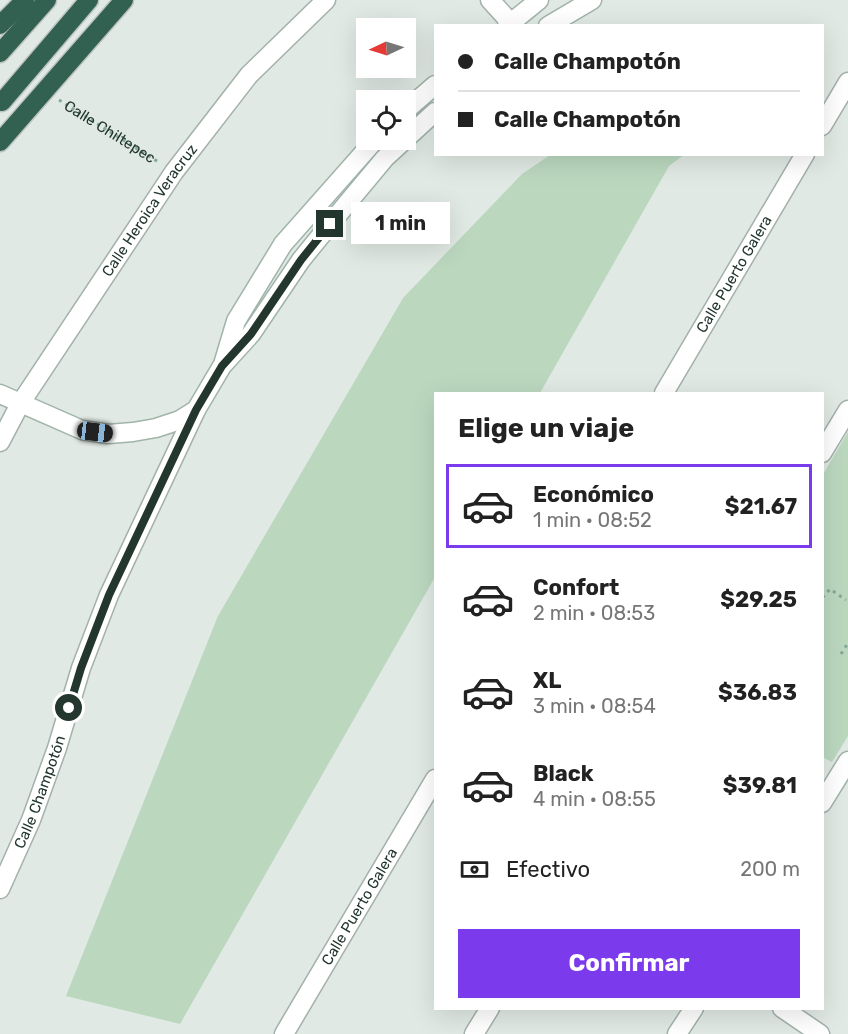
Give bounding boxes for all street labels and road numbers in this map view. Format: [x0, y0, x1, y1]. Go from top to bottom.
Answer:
street label: Calle Chiltepec [61, 97, 159, 167]
street label: Calle Heroica Veracruz [98, 140, 201, 280]
street label: Calle Puerto Galera [693, 212, 776, 336]
street label: Calle Champotón [10, 733, 69, 851]
street label: Calle Puerto Galera [318, 845, 401, 968]

